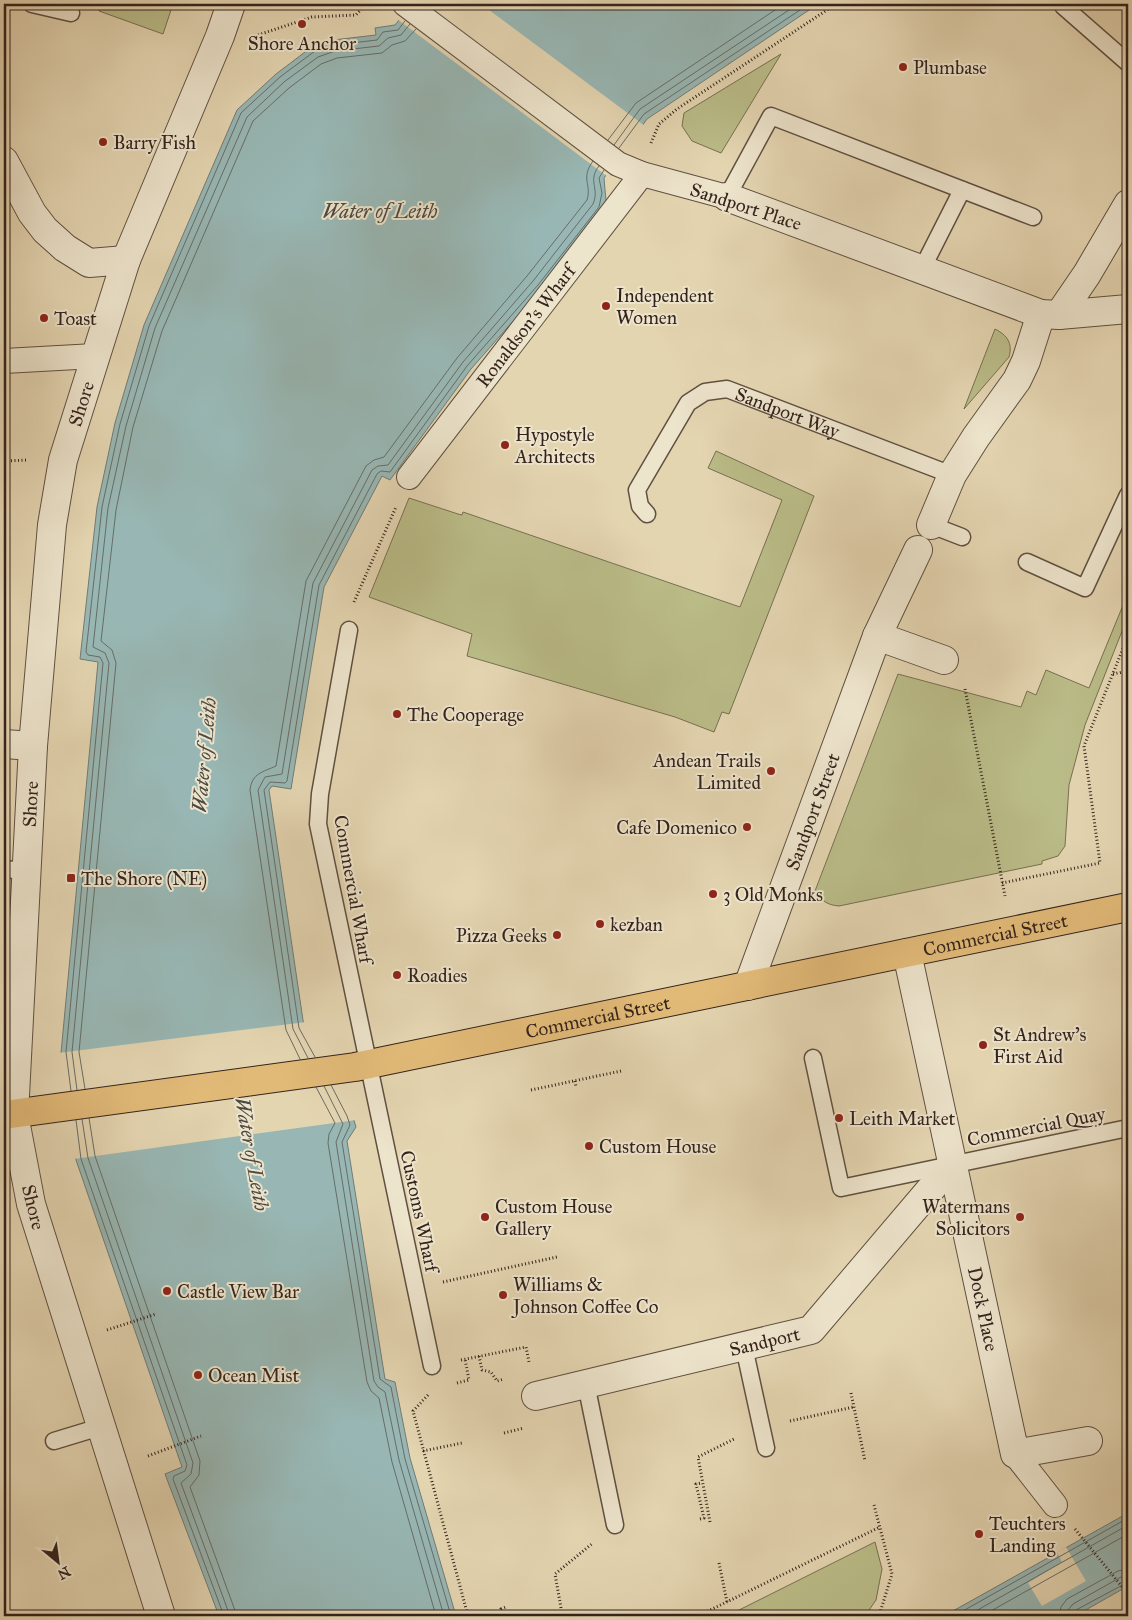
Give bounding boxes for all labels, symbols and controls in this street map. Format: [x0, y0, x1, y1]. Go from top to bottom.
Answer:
marker: Shore Anchor [296, 18, 308, 30]
place label: Shore Anchor [248, 32, 357, 55]
place label: Plumbase [913, 56, 987, 79]
marker: Plumbase [897, 61, 909, 73]
place label: Barry Fish [113, 131, 196, 154]
marker: Barry Fish [97, 136, 109, 148]
street label: Sandport Place [687, 178, 805, 235]
water label: Water of Leith [322, 199, 438, 223]
street label: Ronaldson's Wharf [471, 258, 582, 392]
place label: Independent Women [616, 284, 714, 329]
marker: Independent Women [600, 300, 612, 312]
place label: Toast [54, 307, 97, 330]
marker: Toast [38, 312, 50, 324]
street label: Shore [63, 378, 99, 429]
street label: Sandport Way [732, 382, 844, 443]
place label: Hypostyle Architects [514, 423, 595, 468]
marker: Hypostyle Architects [499, 439, 511, 451]
water label: Water of Leith [187, 696, 221, 813]
place label: The Cooperage [407, 703, 524, 727]
marker: The Cooperage [391, 708, 403, 720]
place label: Andean Trails Limited [652, 749, 761, 794]
street label: Sandport Street [781, 750, 845, 873]
marker: Andean Trails Limited [765, 765, 777, 777]
street label: Shore [18, 780, 43, 828]
street label: Commercial Wharf [329, 813, 378, 968]
place label: Cafe Domenico [616, 816, 737, 839]
marker: Cafe Domenico [741, 821, 753, 833]
place label: The Shore (NE) [81, 867, 207, 891]
marker: The Shore (NE) [65, 872, 77, 884]
place label: 3 Old Monks [723, 883, 823, 906]
marker: 3 Old Monks [707, 888, 719, 900]
street label: Commercial Street [921, 909, 1070, 961]
place label: kezban [610, 913, 663, 936]
marker: kezban [594, 918, 606, 930]
place label: Pizza Geeks [456, 924, 547, 947]
marker: Pizza Geeks [551, 929, 563, 941]
place label: Roadies [407, 964, 468, 987]
marker: Roadies [391, 969, 403, 981]
street label: Commercial Street [523, 991, 672, 1043]
place label: St Andrew's First Aid [993, 1023, 1087, 1068]
marker: St Andrew's First Aid [977, 1039, 989, 1051]
water label: Water of Leith [230, 1095, 274, 1213]
street label: Commercial Quay [965, 1102, 1108, 1151]
place label: Leith Market [849, 1107, 956, 1130]
marker: Leith Market [833, 1112, 845, 1124]
place label: Custom House [599, 1135, 716, 1158]
marker: Custom House [583, 1140, 595, 1152]
street label: Customs Wharf [395, 1148, 444, 1277]
street label: Shore [17, 1182, 50, 1232]
place label: Custom House Gallery [495, 1195, 612, 1240]
place label: Watermans Solicitors [922, 1195, 1010, 1240]
marker: Custom House Gallery [479, 1211, 491, 1223]
marker: Watermans Solicitors [1014, 1211, 1026, 1223]
street label: Dock Place [963, 1265, 1003, 1353]
place label: Williams & Johnson Coffee Co [511, 1273, 659, 1319]
place label: Castle View Bar [177, 1280, 300, 1303]
marker: Castle View Bar [161, 1285, 173, 1297]
marker: Williams & Johnson Coffee Co [497, 1289, 509, 1301]
street label: Sandport [727, 1322, 802, 1361]
place label: Ocean Mist [208, 1364, 300, 1387]
marker: Ocean Mist [192, 1369, 204, 1381]
place label: Teuchters Landing [989, 1512, 1066, 1558]
marker: Teuchters Landing [973, 1528, 985, 1540]
north arrow [32, 1538, 82, 1588]
text: N [55, 1563, 73, 1583]

